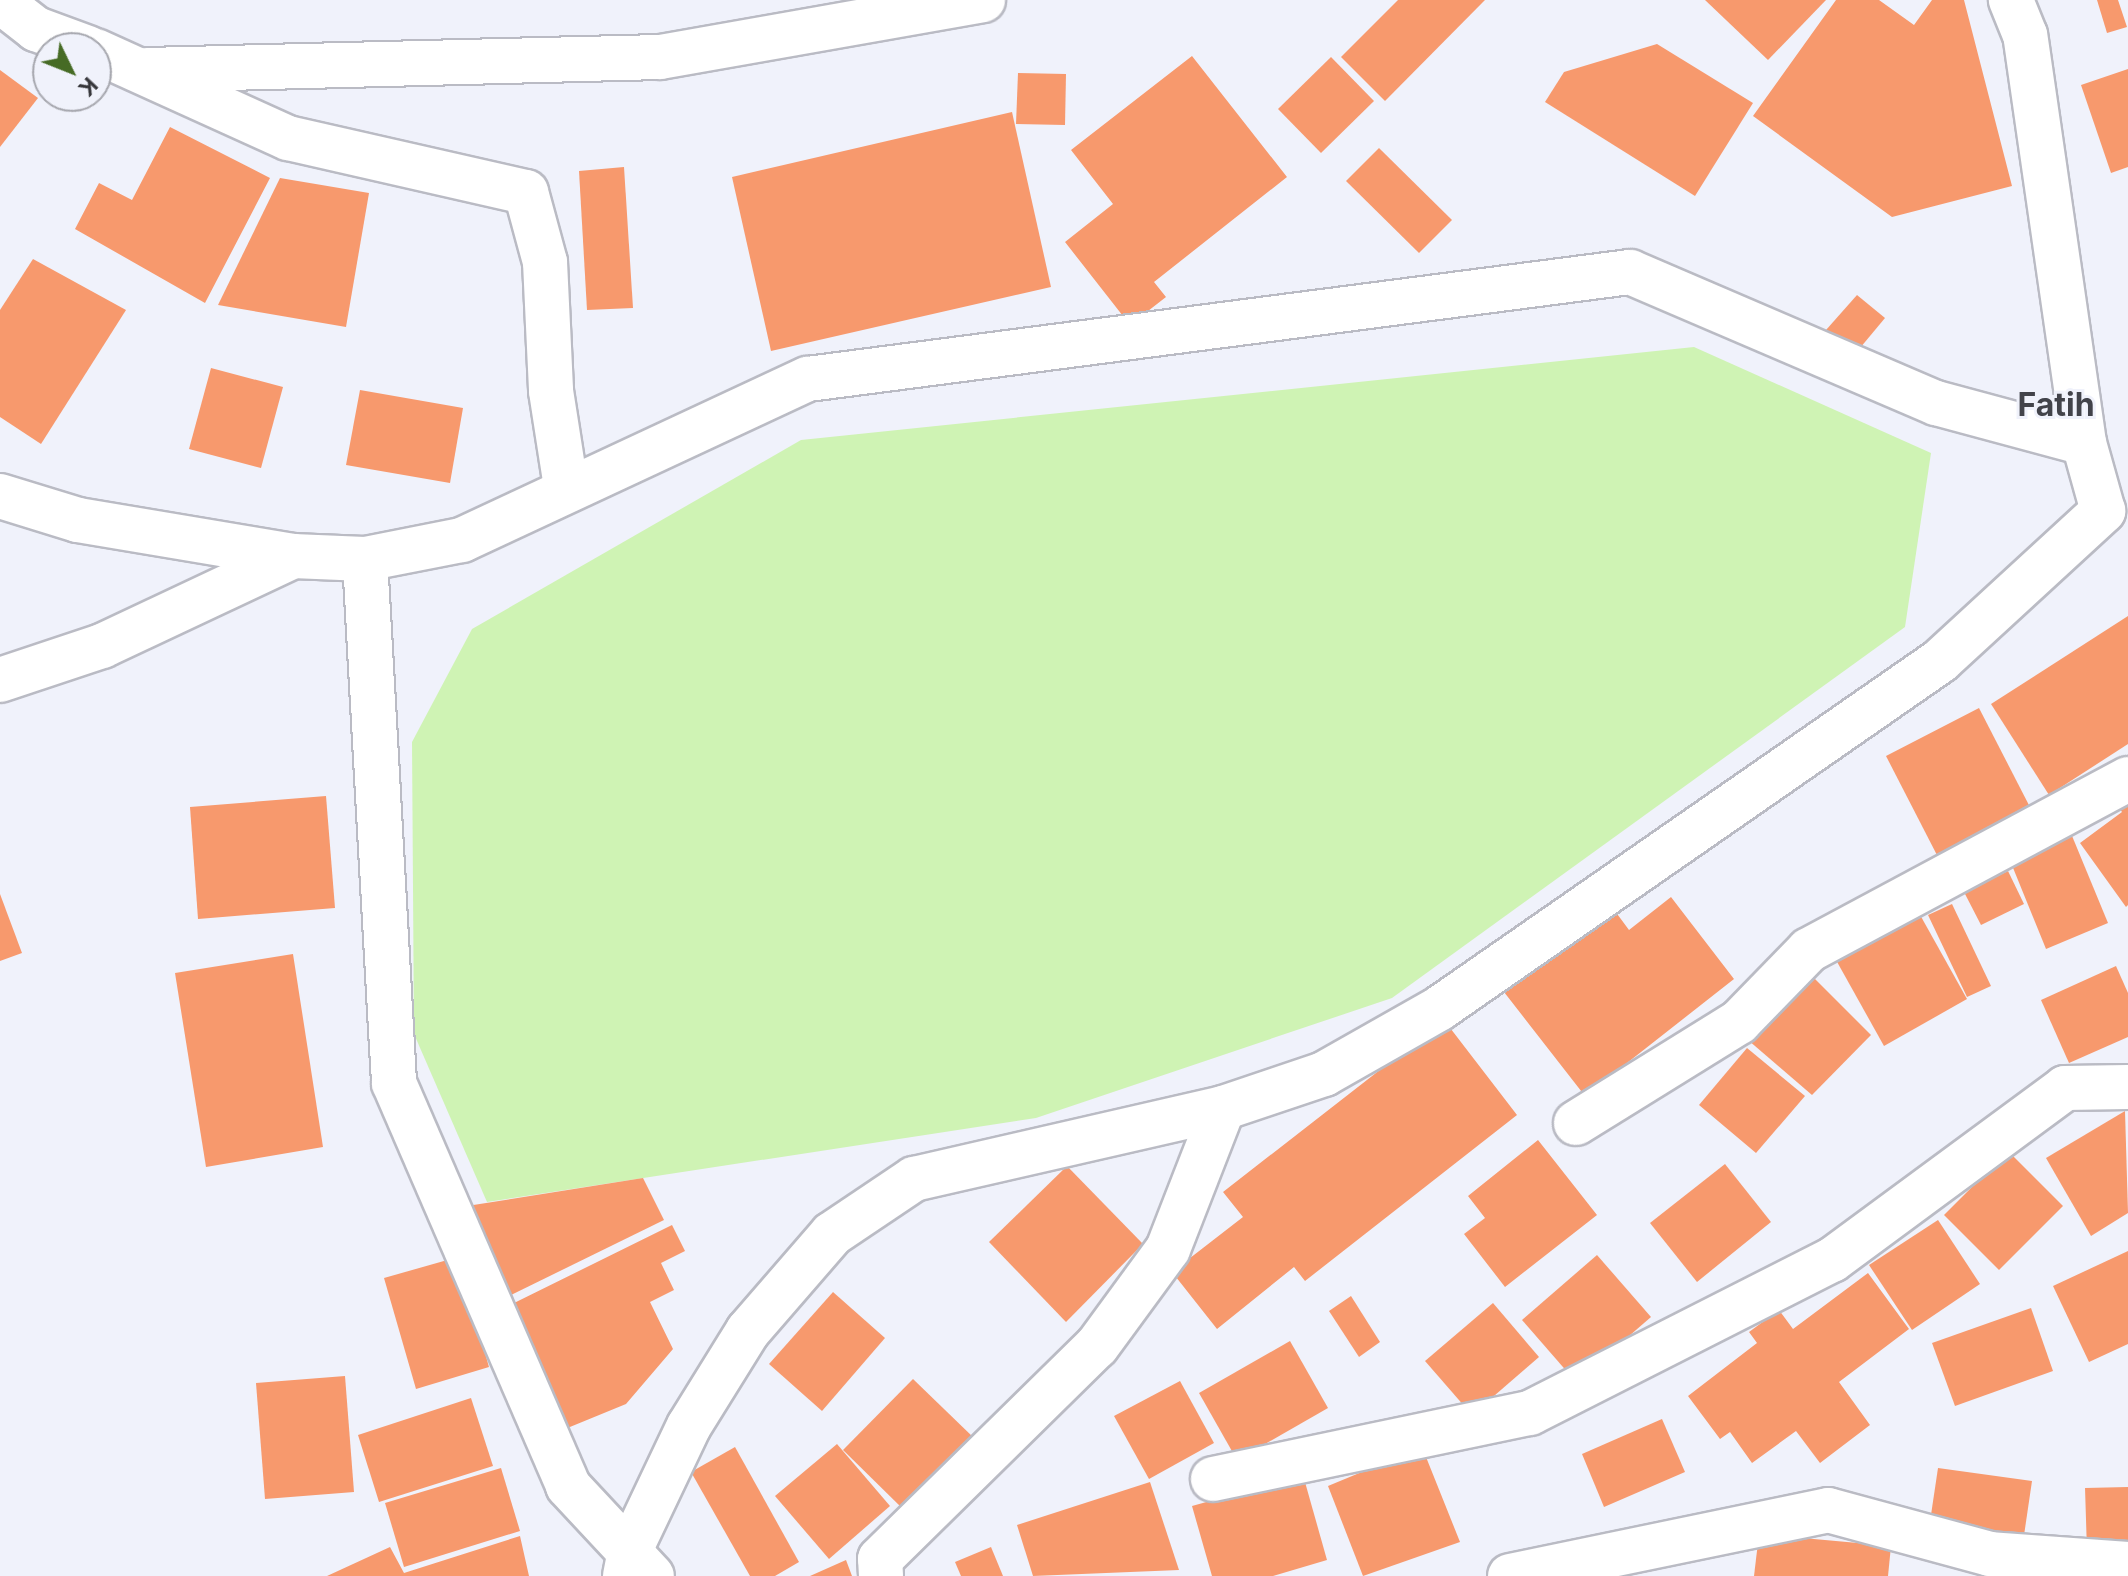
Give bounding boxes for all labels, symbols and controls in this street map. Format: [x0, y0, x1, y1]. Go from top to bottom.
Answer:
north arrow [32, 32, 112, 112]
text: K [73, 72, 103, 102]
district label: Fatih [2017, 386, 2095, 424]

